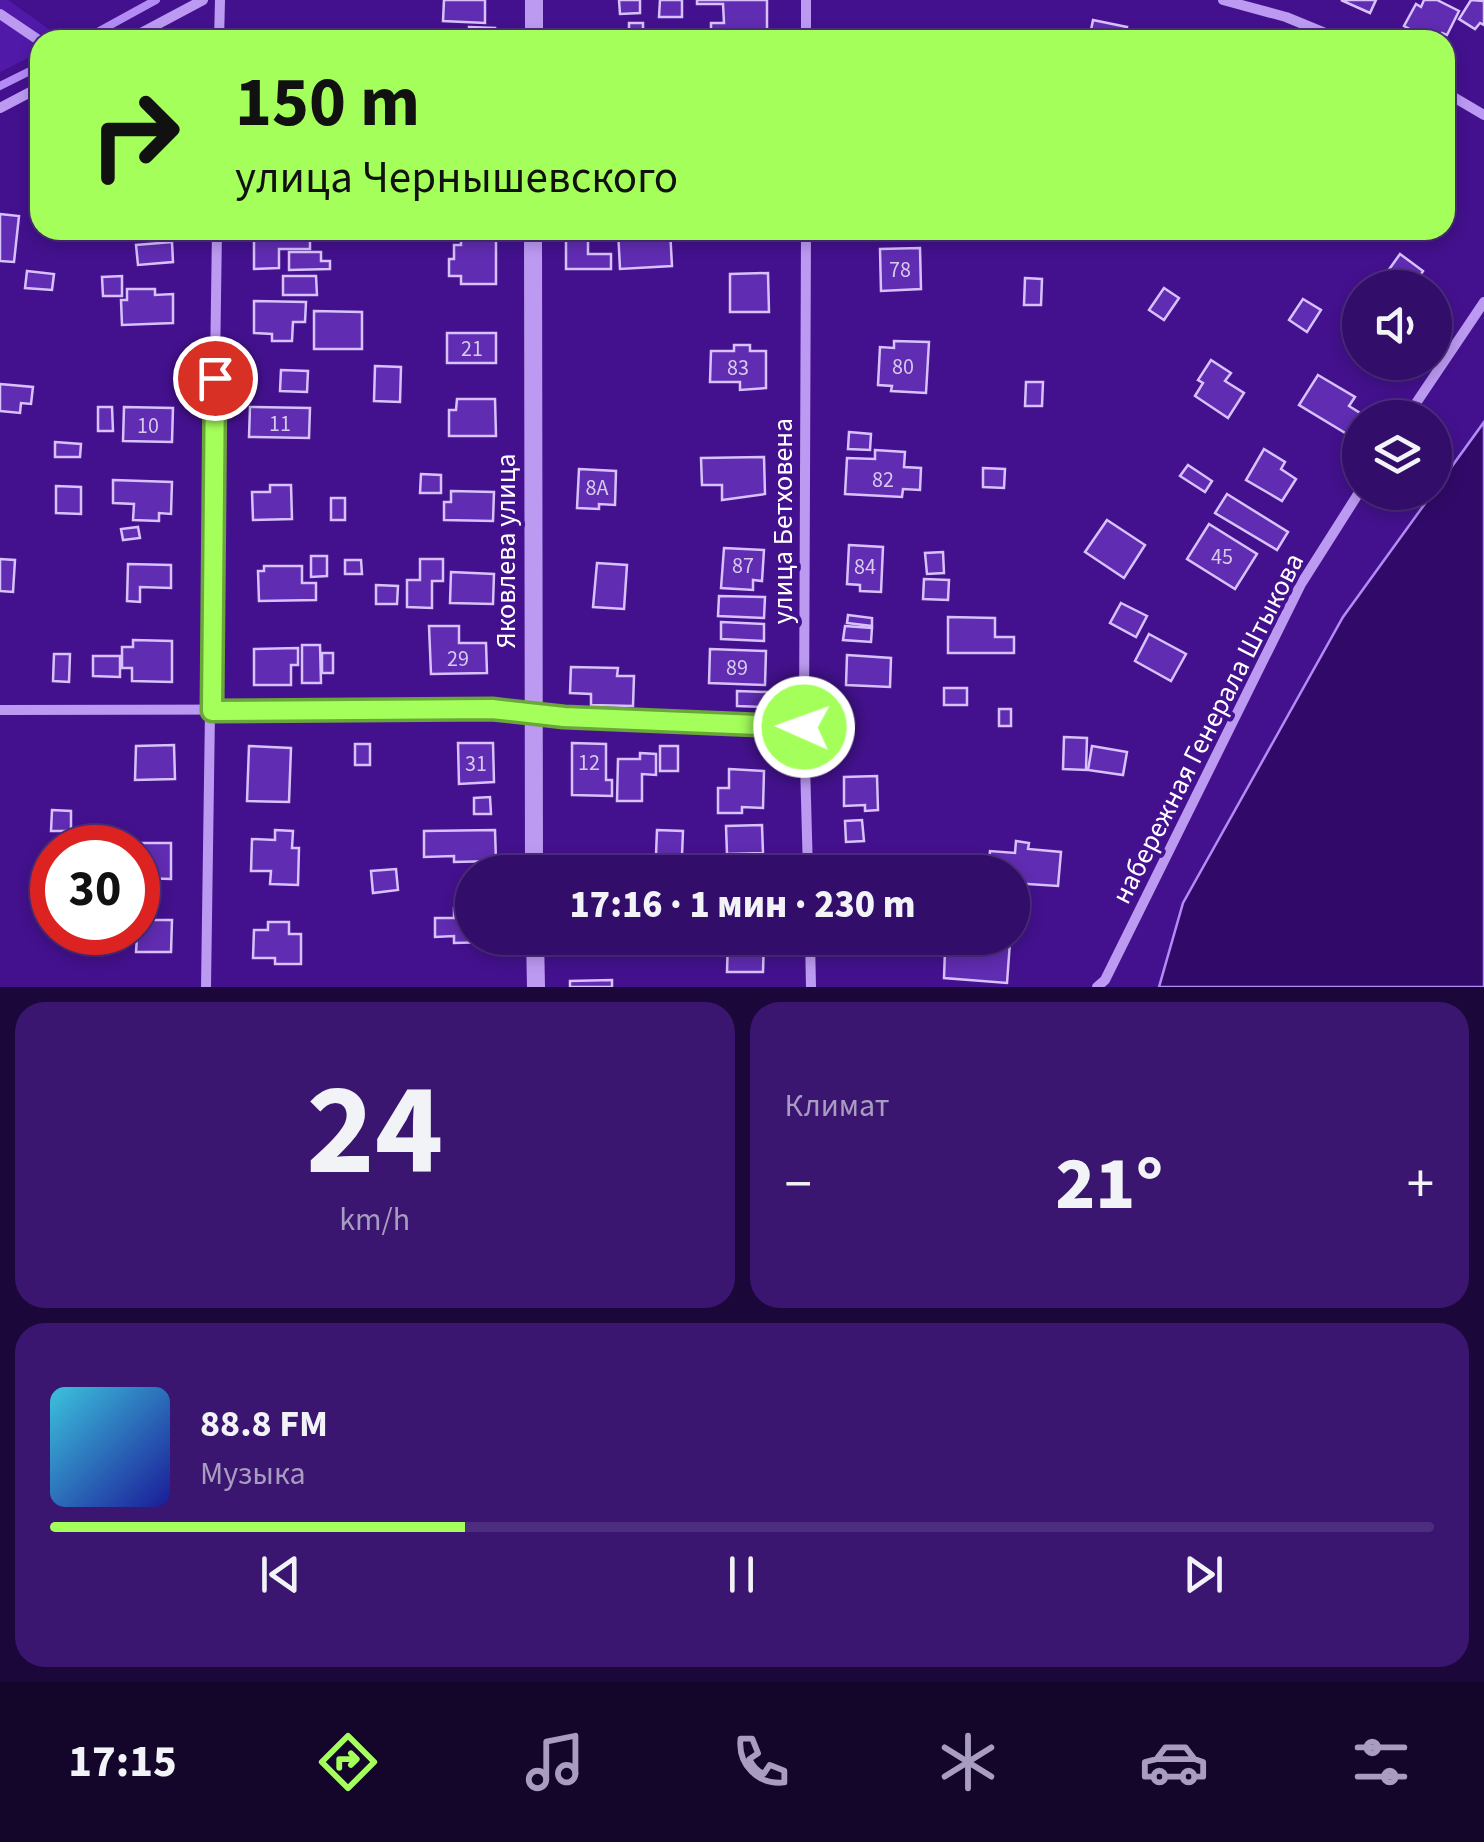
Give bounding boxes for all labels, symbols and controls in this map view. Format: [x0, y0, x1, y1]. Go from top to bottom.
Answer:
text: 150 m [235, 53, 420, 153]
icon: right [70, 70, 200, 200]
text: улица Чернышевского [235, 146, 678, 210]
house number: 78 [889, 254, 911, 286]
map controls [1342, 270, 1452, 510]
button: sound [1342, 270, 1452, 380]
house number: 21 [461, 333, 483, 365]
pin [173, 336, 258, 421]
icon: arrive [188, 351, 243, 406]
house number: 80 [892, 351, 914, 383]
house number: 83 [727, 352, 749, 384]
button: layers [1342, 400, 1452, 510]
house number: 11 [269, 408, 291, 440]
house number: 10 [137, 410, 159, 442]
street label: улица Бетховена [763, 418, 803, 624]
street label: Яковлева улица [486, 453, 526, 649]
house number: 82 [872, 464, 894, 496]
house number: 8А [586, 472, 608, 504]
house number: 45 [1211, 541, 1233, 573]
street label: набережная Генерала Штыкова [1102, 546, 1314, 911]
house number: 87 [732, 550, 754, 582]
house number: 84 [854, 551, 876, 583]
house number: 29 [447, 643, 469, 675]
house number: 89 [726, 652, 748, 684]
position arrow [752, 675, 856, 779]
house number: 12 [578, 747, 600, 779]
house number: 31 [465, 748, 487, 780]
speed limit sign: 30 [30, 825, 160, 955]
text: 17:16 · 1 мин · 230 m [570, 878, 915, 932]
text: 24 [306, 1039, 443, 1224]
text: Климат [785, 1083, 889, 1129]
text: 21° [1055, 1131, 1163, 1238]
text: − [785, 1146, 812, 1224]
text: + [1407, 1146, 1434, 1224]
text: km/h [339, 1197, 410, 1243]
text: 88.8 FM [200, 1397, 328, 1451]
text: Музыка [200, 1451, 306, 1497]
icon: previous [253, 1547, 308, 1602]
icon: pause [714, 1547, 769, 1602]
icon: next [1176, 1547, 1231, 1602]
icon: directions [313, 1727, 383, 1797]
icon: music [520, 1727, 590, 1797]
icon: phone [726, 1727, 796, 1797]
icon: climate [933, 1727, 1003, 1797]
icon: car [1139, 1727, 1209, 1797]
icon: filters [1346, 1727, 1416, 1797]
text: 17:15 [68, 1730, 177, 1794]

